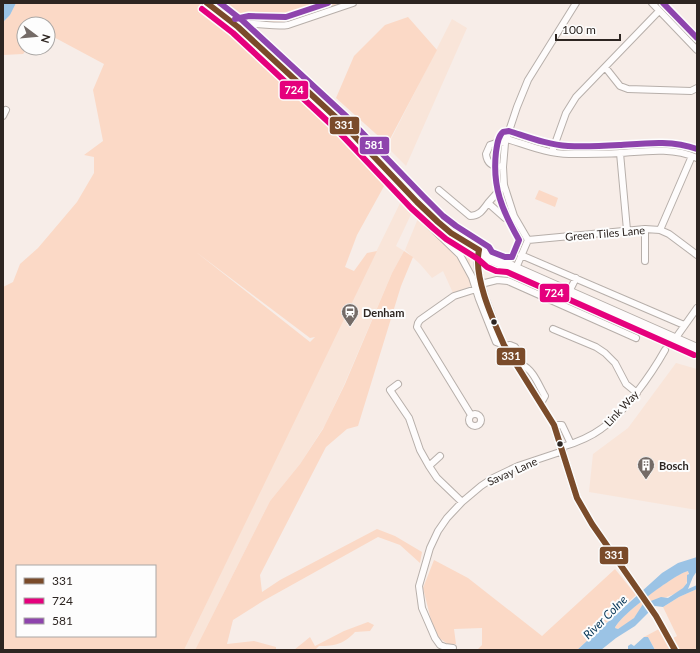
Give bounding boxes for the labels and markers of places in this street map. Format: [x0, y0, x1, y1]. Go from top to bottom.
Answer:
station icon: Denham [340, 302, 360, 327]
place label: Denham [363, 306, 404, 319]
unlabelled marker [489, 317, 499, 327]
unlabelled marker [555, 439, 565, 449]
building icon: Bosch [636, 455, 656, 480]
place label: Bosch [659, 459, 689, 472]

